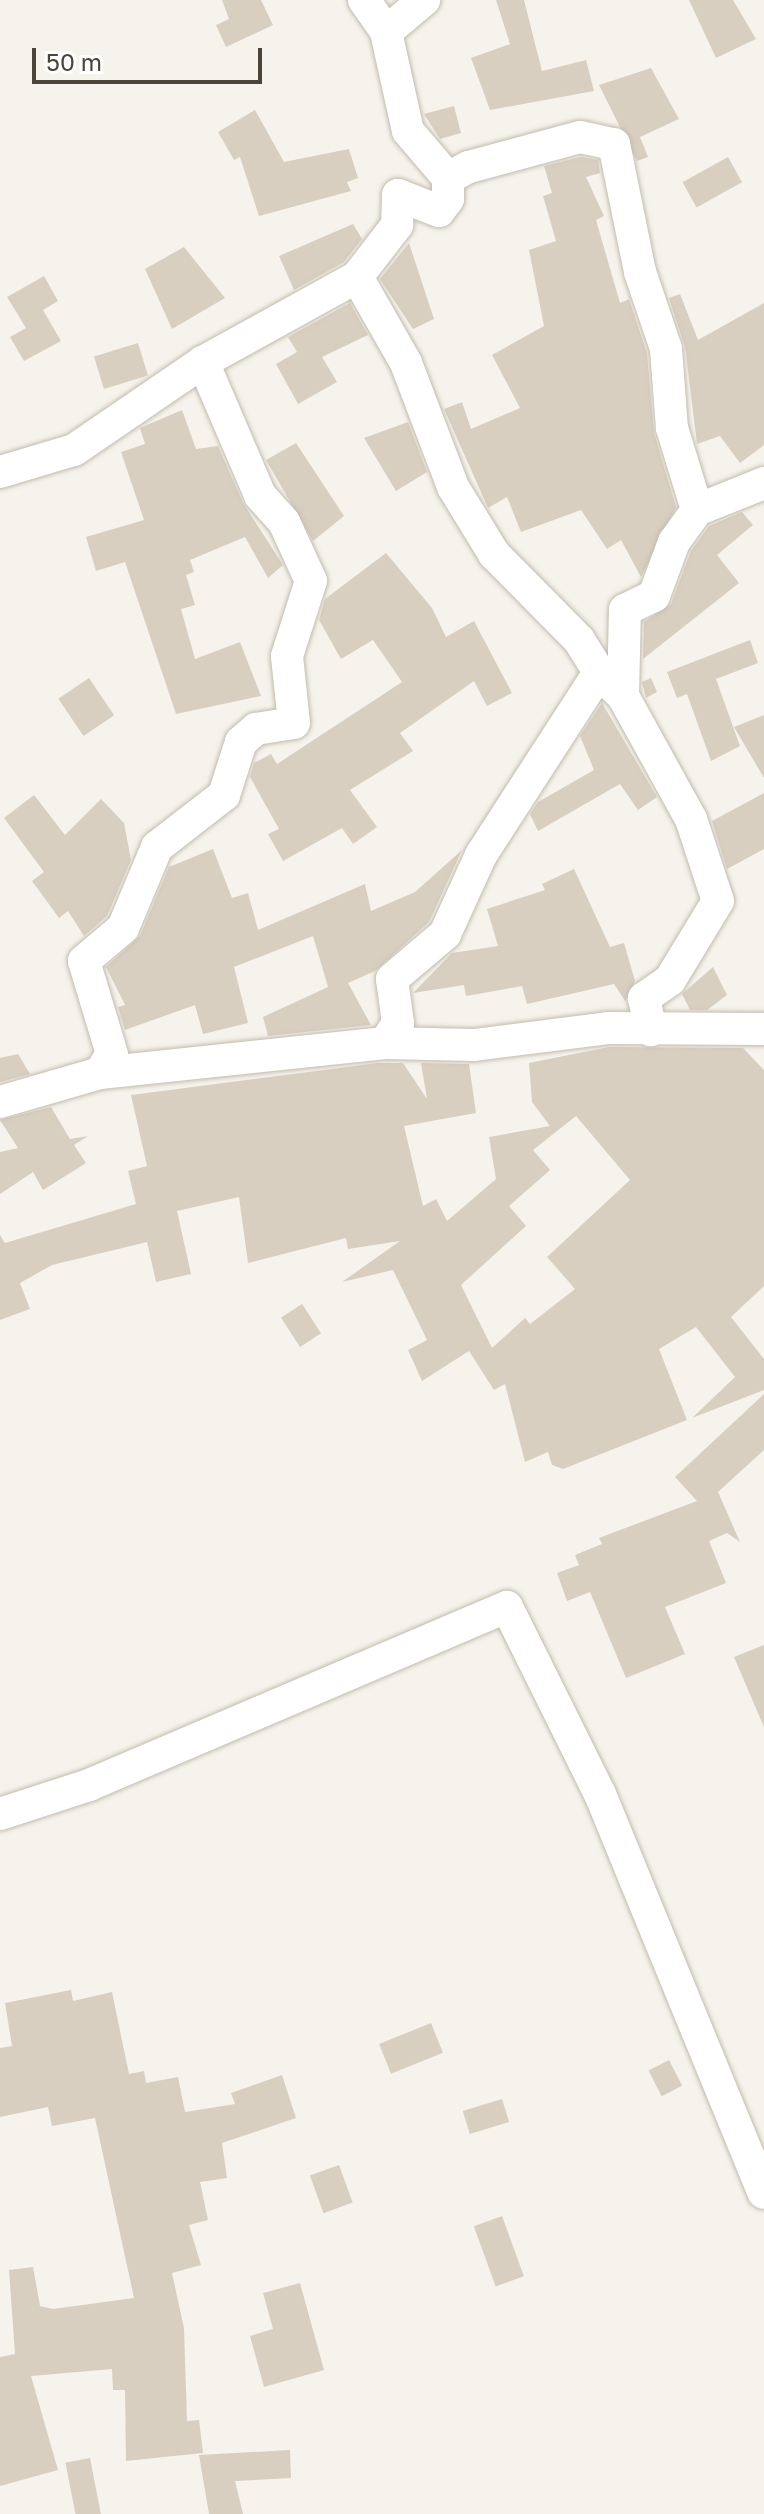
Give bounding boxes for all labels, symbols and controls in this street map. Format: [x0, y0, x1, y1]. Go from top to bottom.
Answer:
scale bar [36, 32, 266, 82]
text: 50 m [46, 47, 102, 76]

